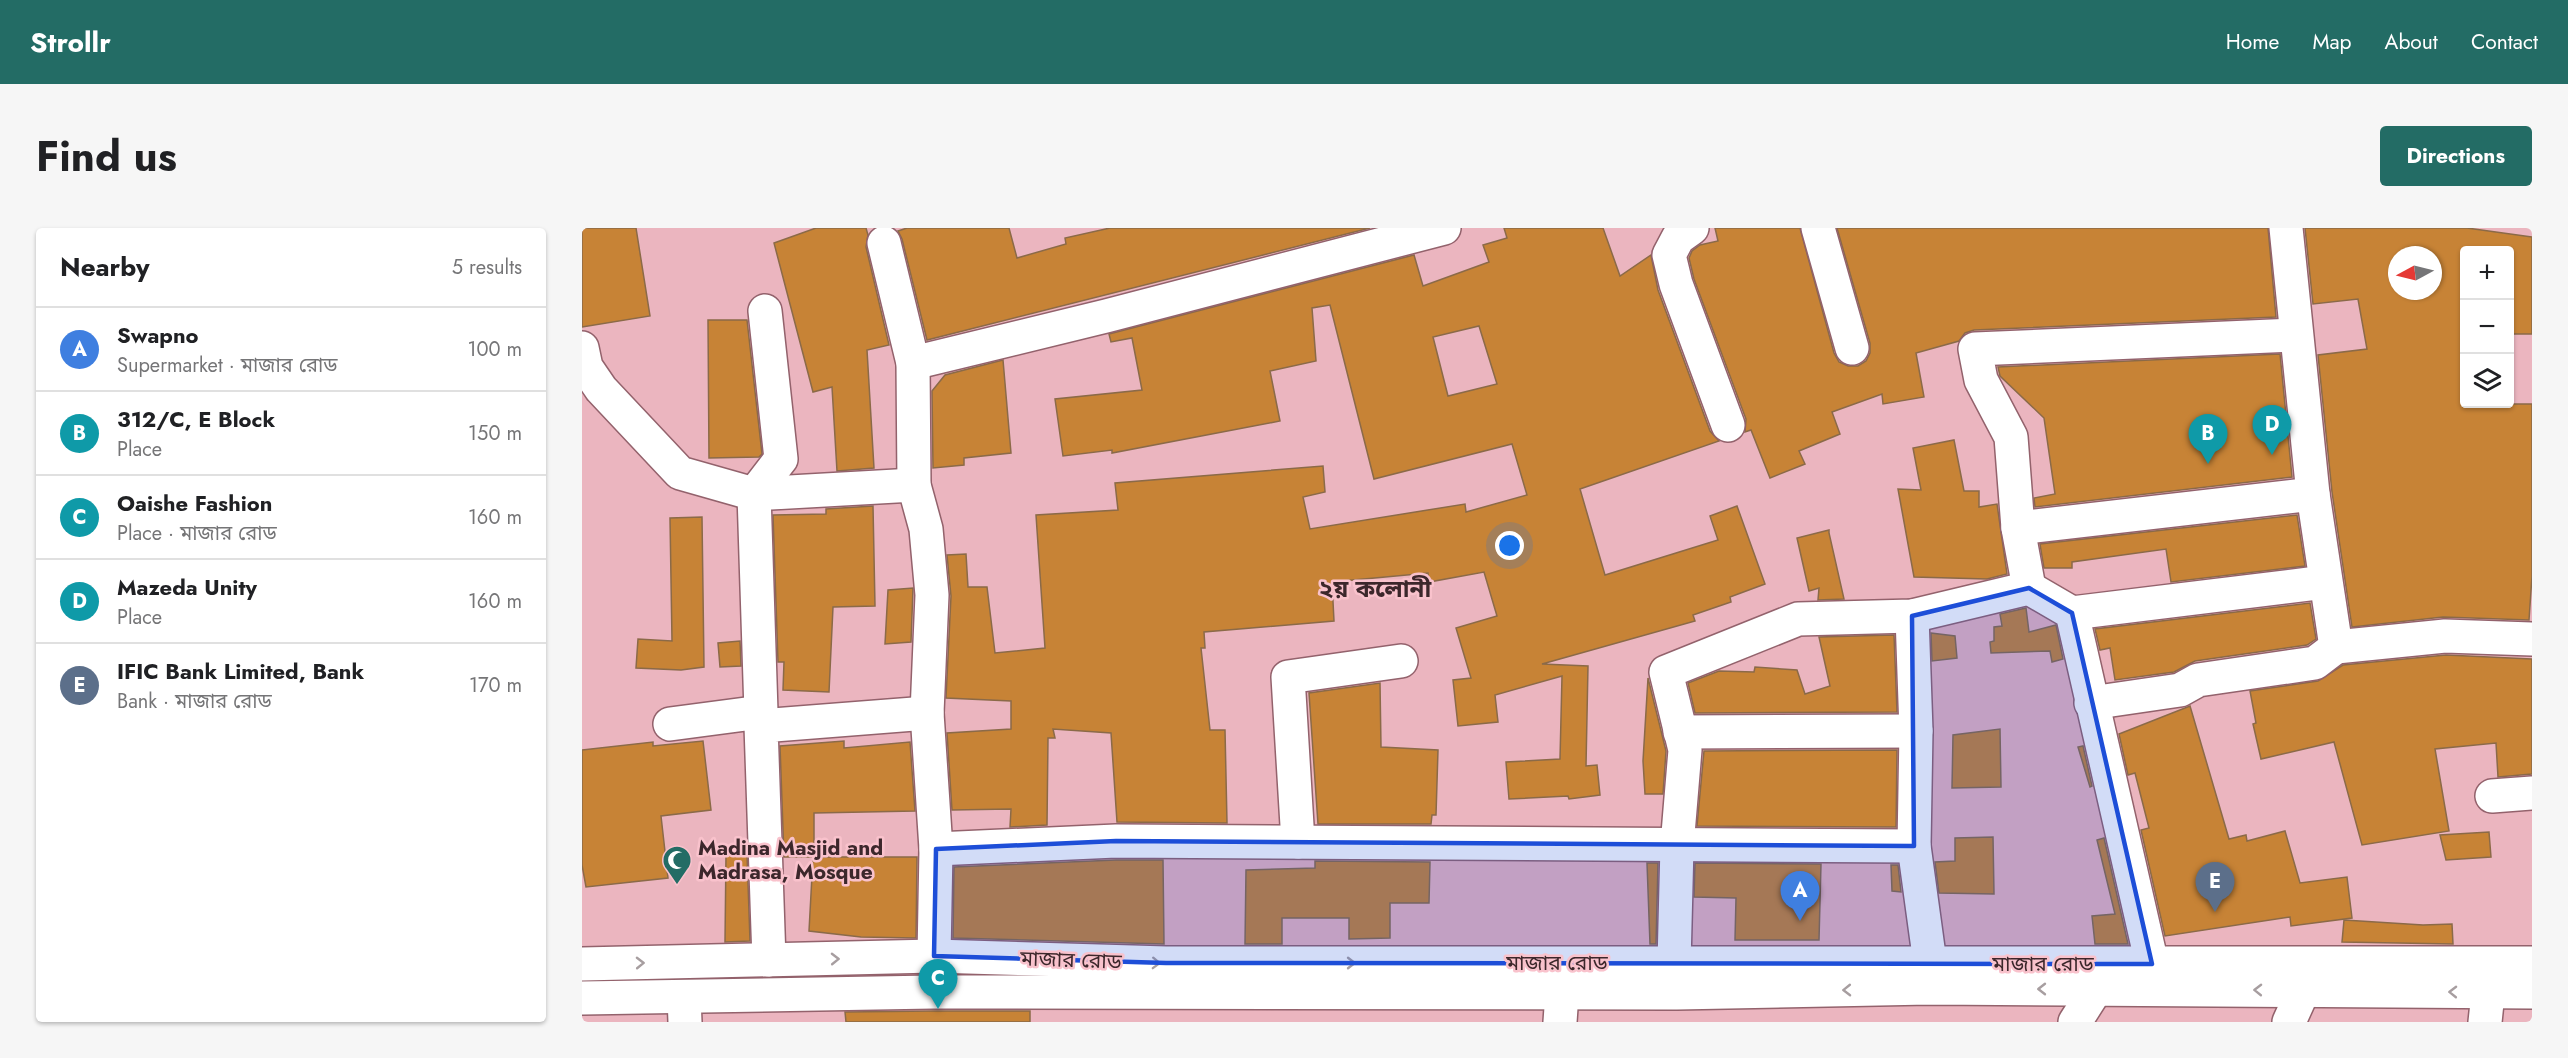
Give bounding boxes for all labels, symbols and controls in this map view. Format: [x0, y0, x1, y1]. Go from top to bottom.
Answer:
text: Strollr [30, 22, 111, 63]
text: Home [2226, 27, 2279, 57]
text: Map [2312, 27, 2352, 57]
text: About [2385, 27, 2438, 57]
text: Contact [2471, 27, 2538, 57]
text: Find us [36, 126, 177, 187]
button: Directions [2380, 126, 2532, 186]
north arrow [2388, 246, 2442, 300]
map controls [2460, 246, 2514, 408]
button: + [2460, 246, 2514, 300]
text: Nearby [60, 248, 149, 286]
text: 5 results [452, 253, 522, 282]
button: − [2460, 300, 2514, 354]
text: Swapno [117, 319, 199, 351]
text: A [72, 335, 87, 364]
text: 100 m [467, 335, 522, 364]
text: Supermarket · মাজার রোড [117, 351, 337, 380]
button: layers [2460, 354, 2514, 408]
text: 312/C, E Block [117, 403, 275, 435]
pin: D [2252, 406, 2292, 455]
pin: B [2188, 414, 2228, 464]
text: B [73, 419, 86, 448]
text: 150 m [468, 419, 522, 448]
text: Place [117, 435, 162, 464]
text: Oaishe Fashion [117, 487, 272, 519]
text: C [72, 503, 87, 532]
text: 160 m [468, 503, 522, 532]
text: Place · মাজার রোড [117, 519, 277, 548]
your location [1495, 531, 1524, 560]
text: Mazeda Unity [117, 571, 257, 603]
district label: ২য় কলোনী [1319, 571, 1432, 606]
text: D [72, 587, 87, 616]
text: 160 m [468, 587, 522, 616]
text: Place [117, 603, 162, 632]
text: IFIC Bank Limited, Bank [117, 655, 364, 687]
text: E [73, 671, 86, 700]
text: 170 m [469, 671, 522, 700]
text: Bank · মাজার রোড [117, 687, 272, 716]
place label: Madina Masjid and Madrasa, Mosque [698, 833, 883, 887]
mosque icon: Madina Masjid and Madrasa, Mosque [661, 844, 693, 886]
pin: E [2196, 862, 2234, 912]
pin: A [1780, 872, 1820, 921]
street label: মাজার রোড [1019, 943, 1123, 977]
street label: মাজার রোড [1505, 948, 1609, 978]
street label: মাজার রোড [1991, 949, 2095, 979]
one-way arrow [831, 952, 840, 965]
one-way arrow [1152, 956, 1161, 969]
one-way arrow [636, 957, 645, 969]
one-way arrow [1347, 957, 1356, 969]
pin: C [918, 960, 958, 1009]
one-way arrow [2037, 983, 2046, 995]
one-way arrow [1842, 984, 1851, 996]
one-way arrow [2253, 984, 2262, 996]
one-way arrow [2448, 986, 2457, 998]

